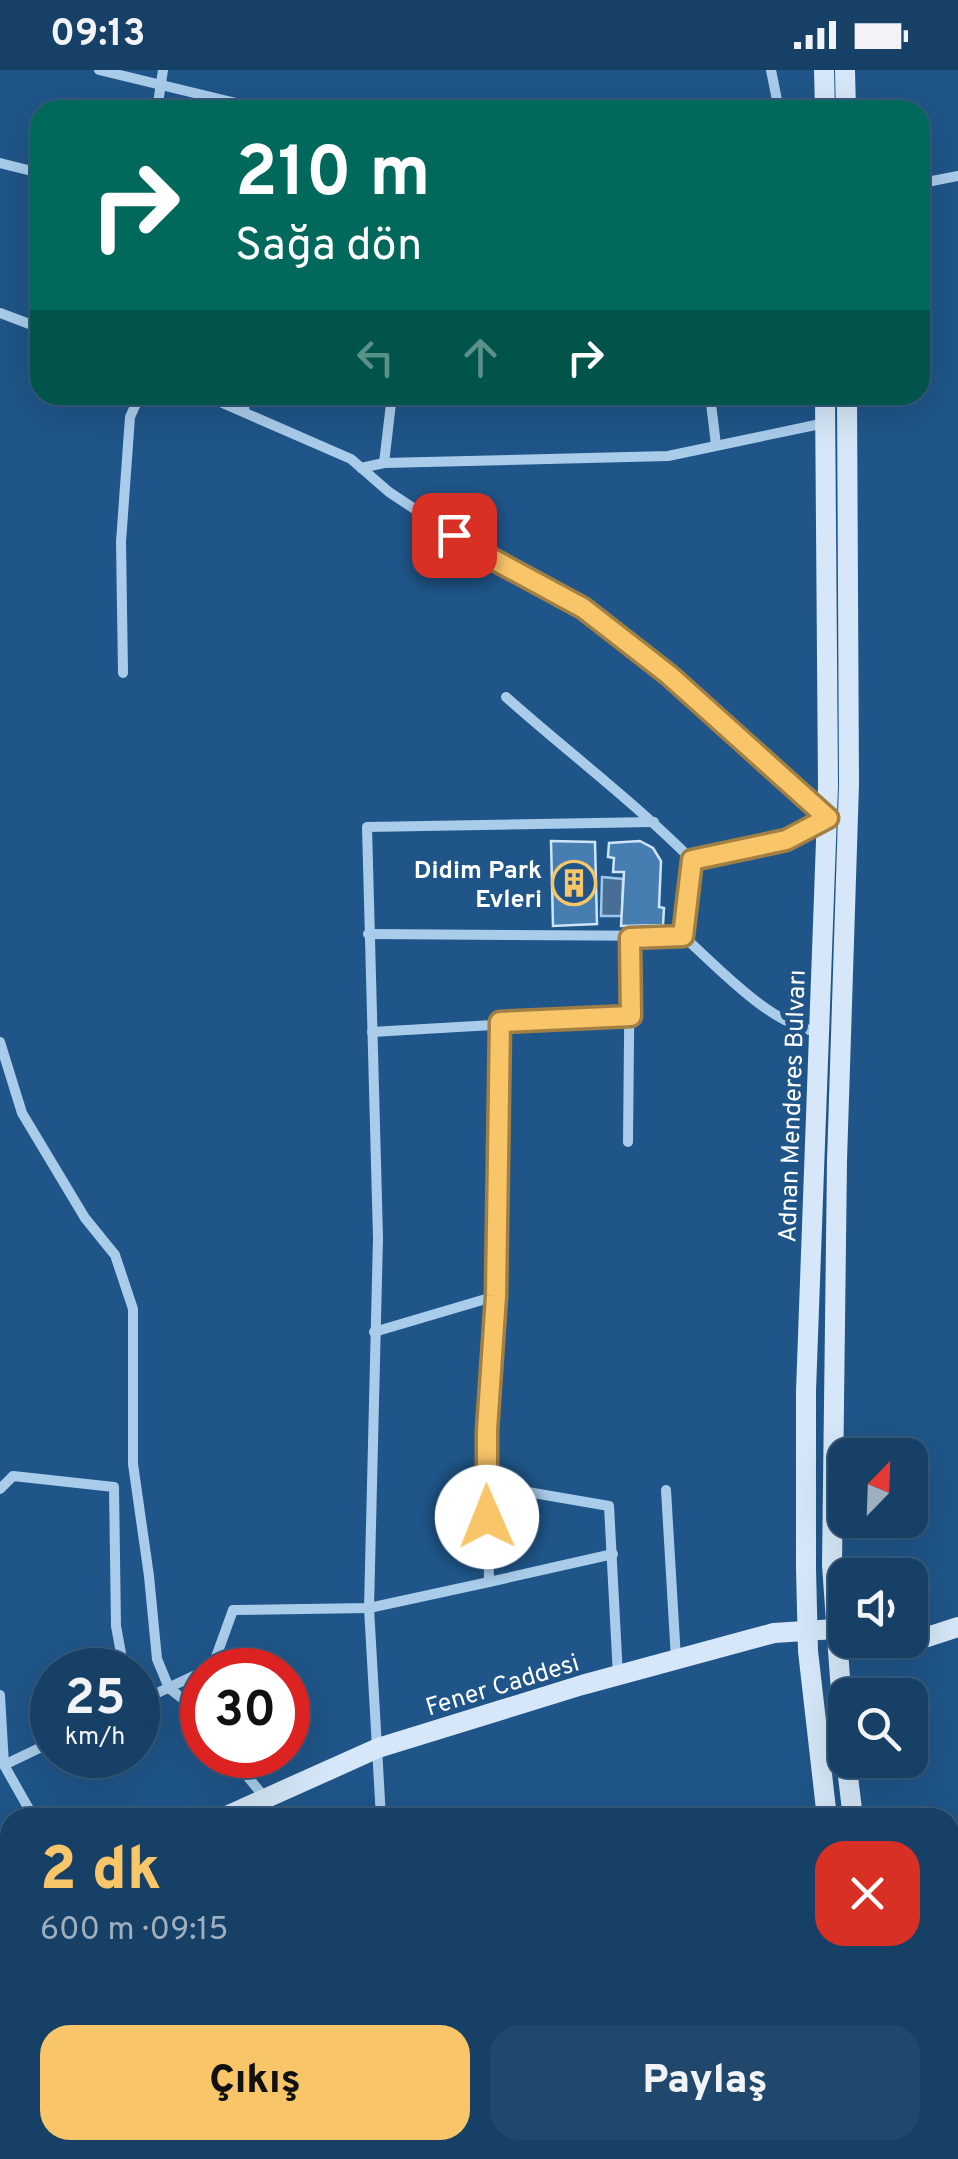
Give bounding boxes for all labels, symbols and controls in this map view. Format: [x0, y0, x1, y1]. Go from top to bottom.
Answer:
text: 09:13 [50, 11, 146, 60]
text: 210 m [235, 132, 431, 221]
icon: right [70, 140, 200, 270]
text: Sağa dön [235, 219, 422, 276]
icon: left [348, 330, 403, 385]
icon: ahead [453, 330, 508, 385]
icon: right [558, 330, 613, 385]
pin [412, 493, 497, 578]
icon: arrive [427, 508, 482, 563]
place label: Didim Park Evleri [414, 856, 542, 917]
building icon: Didim Park Evleri [551, 860, 597, 906]
street label: Adnan Menderes Bulvarı [773, 969, 815, 1243]
north arrow [828, 1438, 928, 1538]
map controls [828, 1438, 928, 1778]
position arrow [435, 1465, 539, 1569]
button: sound [828, 1558, 928, 1658]
speed limit sign: 30 [180, 1648, 310, 1778]
street label: Fener Caddesi [422, 1648, 583, 1725]
text: 25 [64, 1669, 126, 1732]
button: search [828, 1678, 928, 1778]
text: km/h [65, 1722, 125, 1754]
text: 2 dk [40, 1835, 161, 1911]
button: close [815, 1841, 920, 1946]
text: 600 m · 09:15 [40, 1911, 228, 1951]
button: Çıkış [40, 2025, 470, 2140]
button: Paylaş [490, 2025, 920, 2140]

